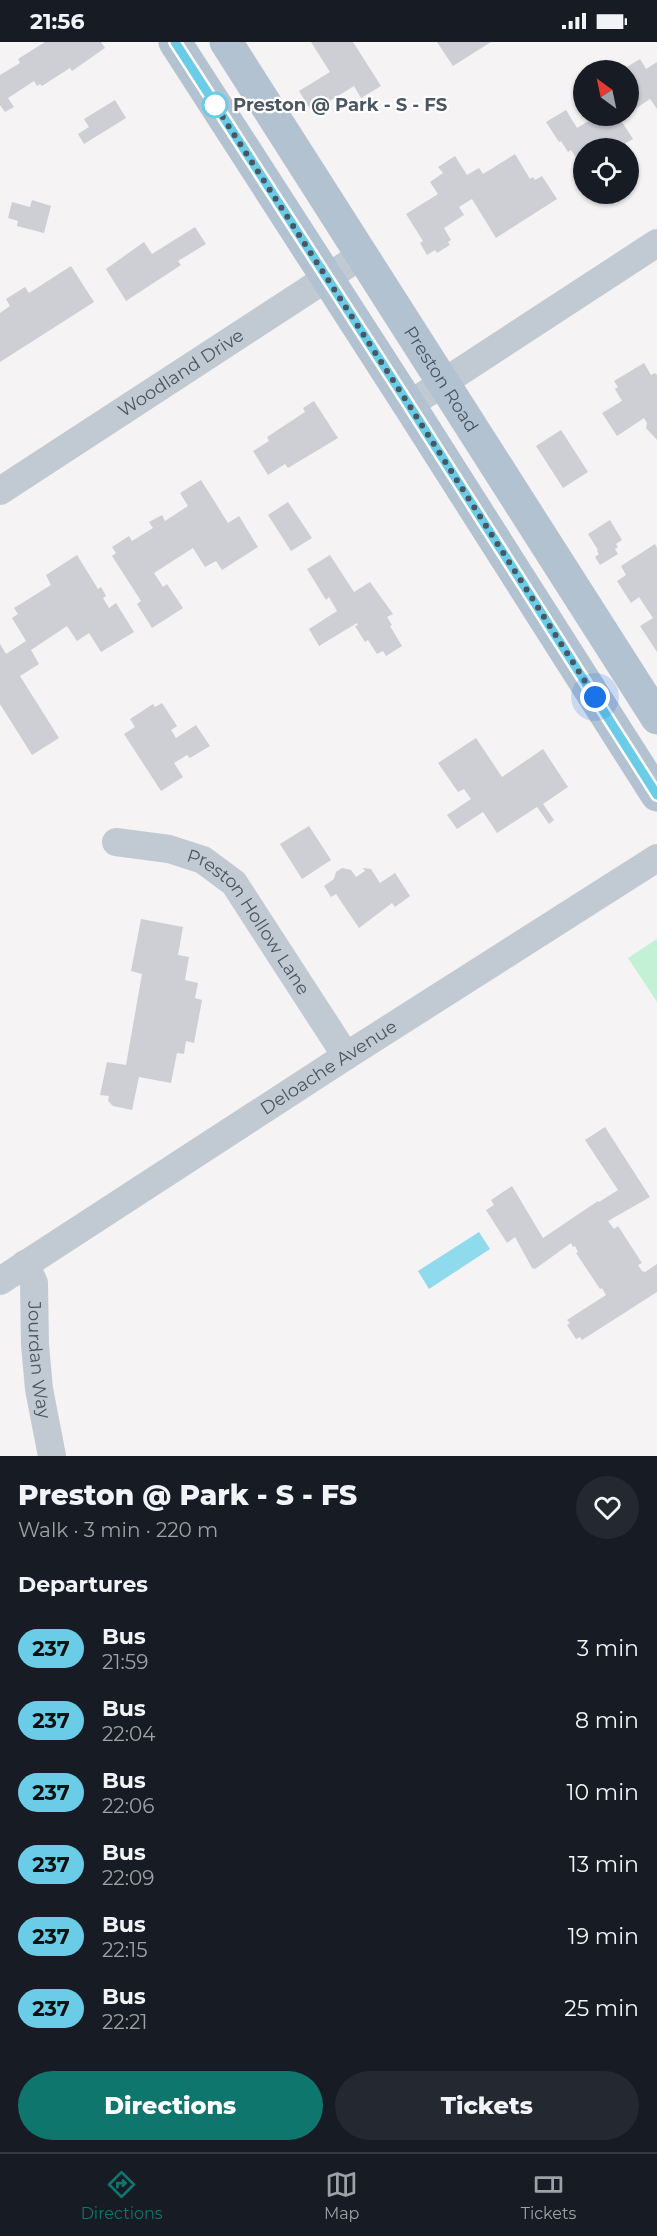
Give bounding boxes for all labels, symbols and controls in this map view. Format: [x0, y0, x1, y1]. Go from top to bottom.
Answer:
text: 21:56 [30, 8, 84, 35]
north arrow [573, 60, 639, 126]
map controls [573, 60, 639, 204]
marker: Preston @ Park - S - FS [202, 92, 228, 118]
place label: Preston @ Park - S - FS [233, 94, 447, 116]
button: locate [573, 138, 639, 204]
street label: Preston Road [399, 322, 483, 436]
street label: Woodland Drive [114, 324, 248, 422]
your location [580, 682, 610, 712]
street label: Preston Hollow Lane [184, 845, 315, 999]
street label: Deloache Avenue [256, 1015, 401, 1120]
street label: Jourdan Way [23, 1300, 56, 1421]
button: heart [576, 1476, 639, 1539]
text: Preston @ Park - S - FS [18, 1478, 357, 1512]
text: Walk · 3 min · 220 m [18, 1518, 218, 1542]
text: Departures [18, 1571, 148, 1598]
text: Bus [102, 1623, 146, 1650]
text: 3 min [577, 1635, 639, 1662]
text: 237 [32, 1636, 70, 1661]
text: 21:59 [102, 1650, 148, 1674]
text: Bus [102, 1695, 146, 1722]
text: 8 min [575, 1707, 639, 1734]
text: 237 [32, 1708, 70, 1733]
text: 22:04 [102, 1722, 155, 1746]
text: Bus [102, 1767, 146, 1794]
text: 10 min [567, 1779, 639, 1806]
text: 237 [32, 1780, 70, 1805]
text: 22:06 [102, 1794, 154, 1818]
text: Bus [102, 1839, 146, 1866]
text: 13 min [569, 1851, 639, 1878]
text: 237 [32, 1852, 70, 1877]
text: 22:09 [102, 1866, 154, 1890]
text: Bus [102, 1911, 146, 1938]
text: 19 min [568, 1923, 639, 1950]
text: 237 [32, 1924, 70, 1949]
text: 22:15 [102, 1938, 148, 1962]
text: Bus [102, 1983, 146, 2010]
text: 25 min [564, 1995, 639, 2022]
text: 237 [32, 1996, 70, 2021]
text: 22:21 [102, 2010, 148, 2034]
button: Directions [18, 2071, 323, 2140]
button: Tickets [335, 2071, 639, 2140]
tab: Directions [81, 2168, 163, 2223]
tab: Map [324, 2168, 359, 2223]
tab: Tickets [521, 2168, 576, 2223]

